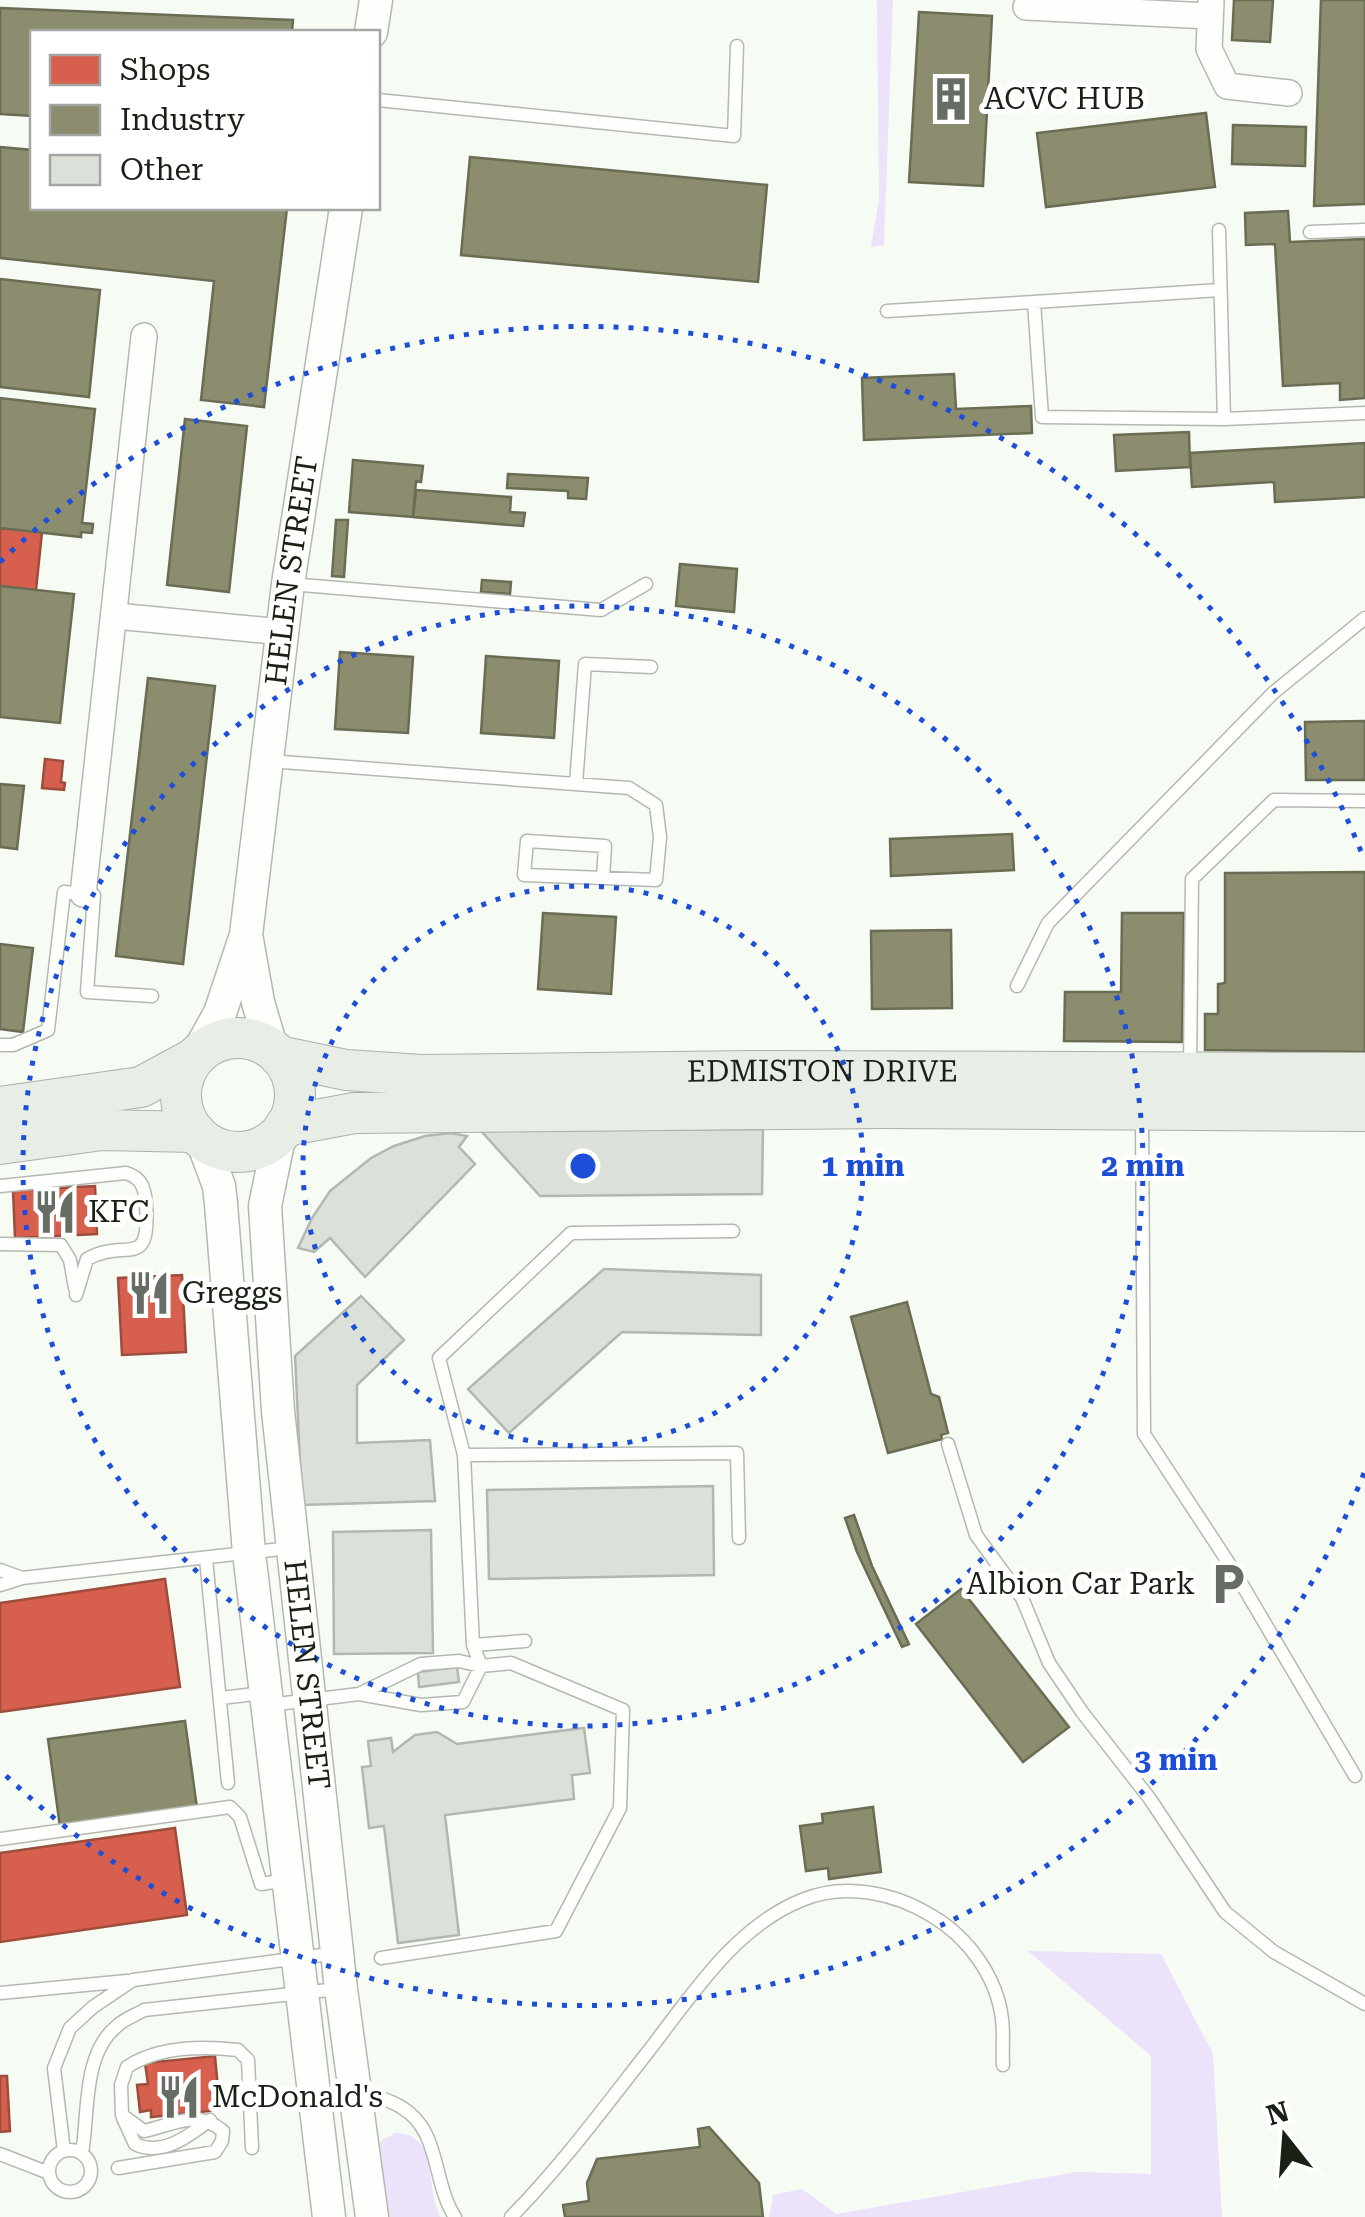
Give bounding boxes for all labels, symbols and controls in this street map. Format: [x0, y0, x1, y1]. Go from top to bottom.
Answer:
legend [30, 30, 380, 210]
text: Shops [120, 52, 210, 87]
building icon: ACVC HUB [927, 75, 975, 123]
place label: ACVC HUB [984, 81, 1145, 116]
text: Industry [120, 102, 245, 137]
text: Other [120, 152, 203, 187]
street label: HELEN STREET [258, 454, 324, 687]
street label: EDMISTON DRIVE [687, 1053, 958, 1089]
centre of rings [565, 1148, 601, 1184]
text: 1 min [821, 1148, 905, 1183]
text: 2 min [1101, 1148, 1185, 1183]
restaurant icon: KFC [31, 1188, 79, 1236]
place label: KFC [88, 1194, 149, 1229]
restaurant icon: Greggs [125, 1269, 173, 1317]
place label: Greggs [182, 1275, 282, 1310]
street label: HELEN STREET [277, 1558, 337, 1791]
parking icon: Albion Car Park [1204, 1560, 1252, 1608]
place label: Albion Car Park [966, 1566, 1195, 1601]
text: 3 min [1134, 1742, 1218, 1777]
restaurant icon: McDonald's [155, 2073, 203, 2121]
place label: McDonald's [212, 2079, 383, 2114]
north arrow [1235, 2087, 1335, 2187]
text: N [1263, 2095, 1293, 2133]

